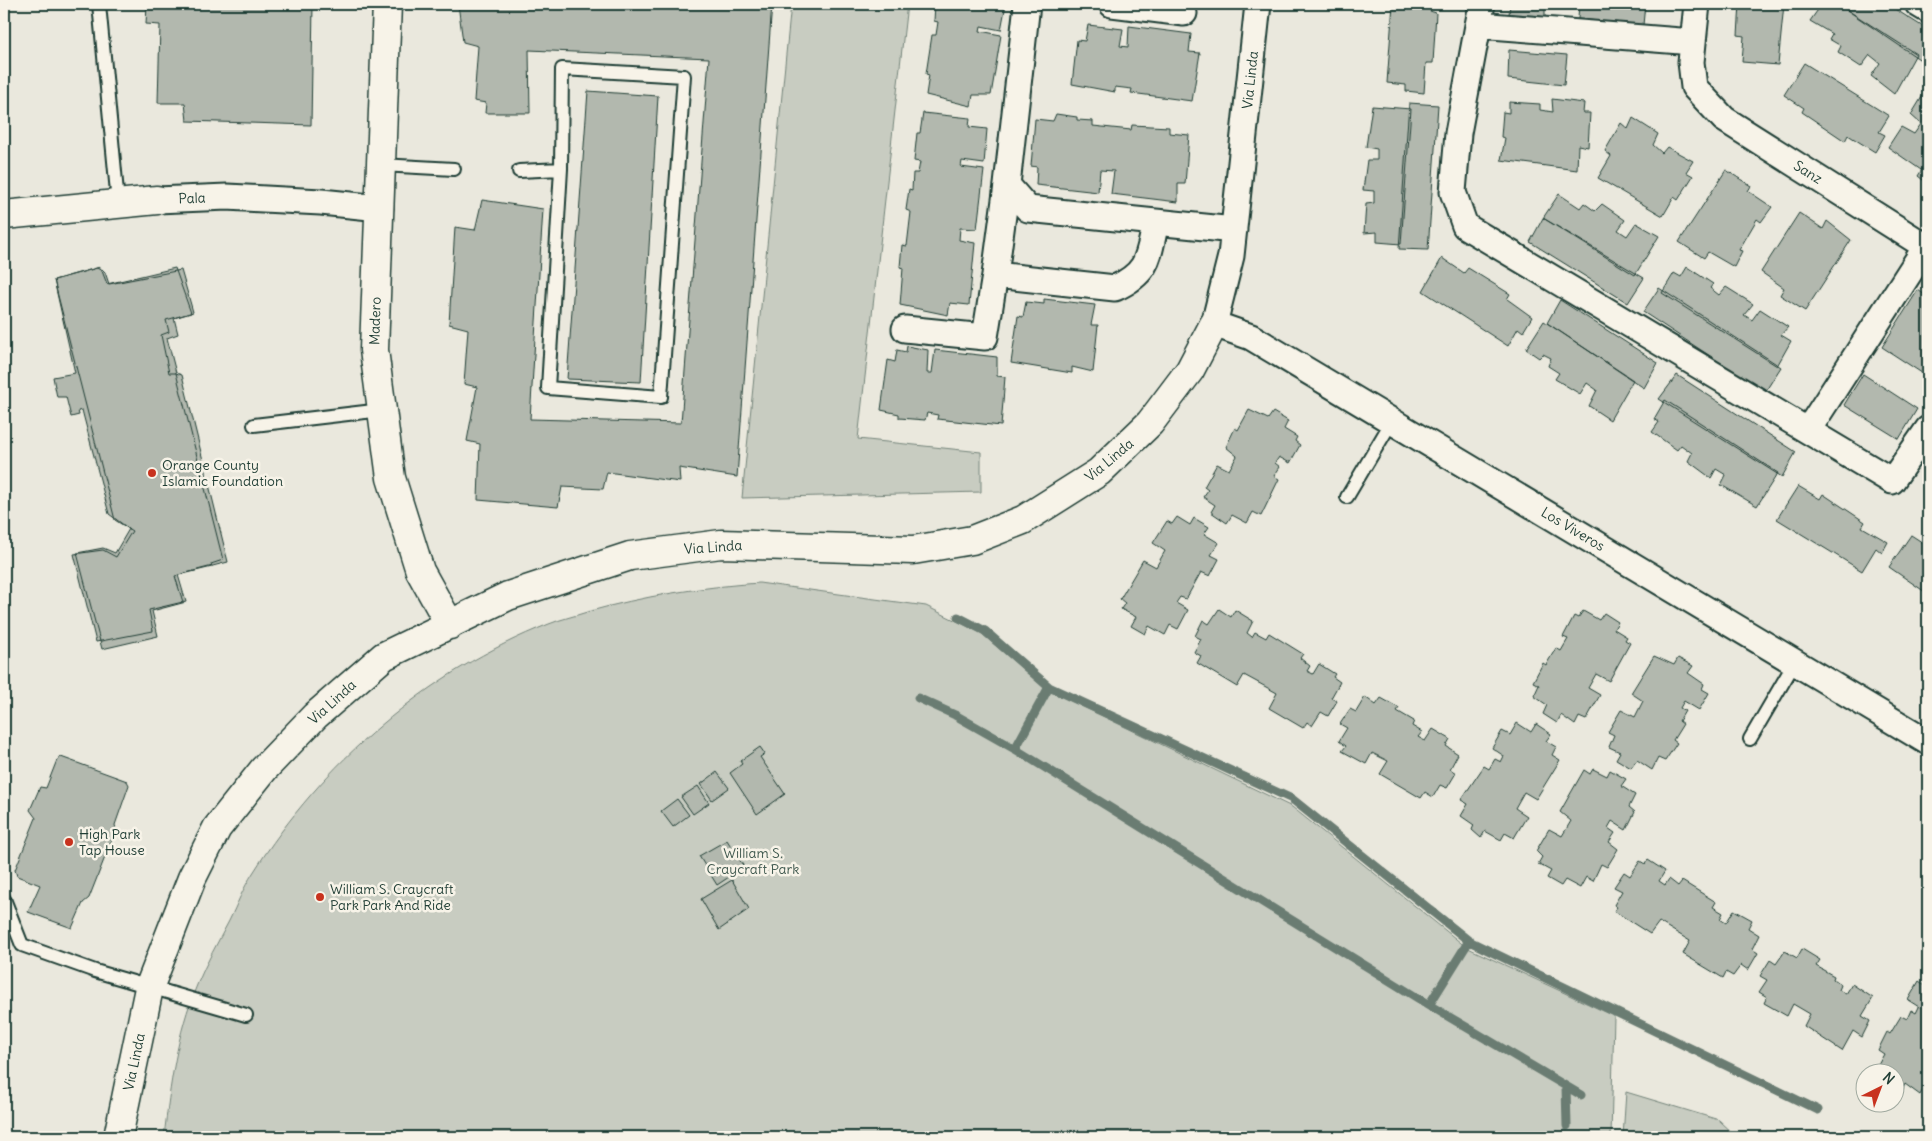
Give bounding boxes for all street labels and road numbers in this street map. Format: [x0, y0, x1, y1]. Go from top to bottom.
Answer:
street label: Via Linda [1238, 50, 1262, 110]
street label: Sanz [1790, 156, 1826, 188]
street label: Pala [178, 189, 206, 207]
street label: Madero [365, 296, 385, 345]
street label: Via Linda [1081, 434, 1137, 486]
street label: Los Viveros [1538, 503, 1608, 555]
street label: Via Linda [683, 536, 743, 558]
street label: Via Linda [304, 676, 360, 728]
street label: Via Linda [119, 1032, 149, 1092]

